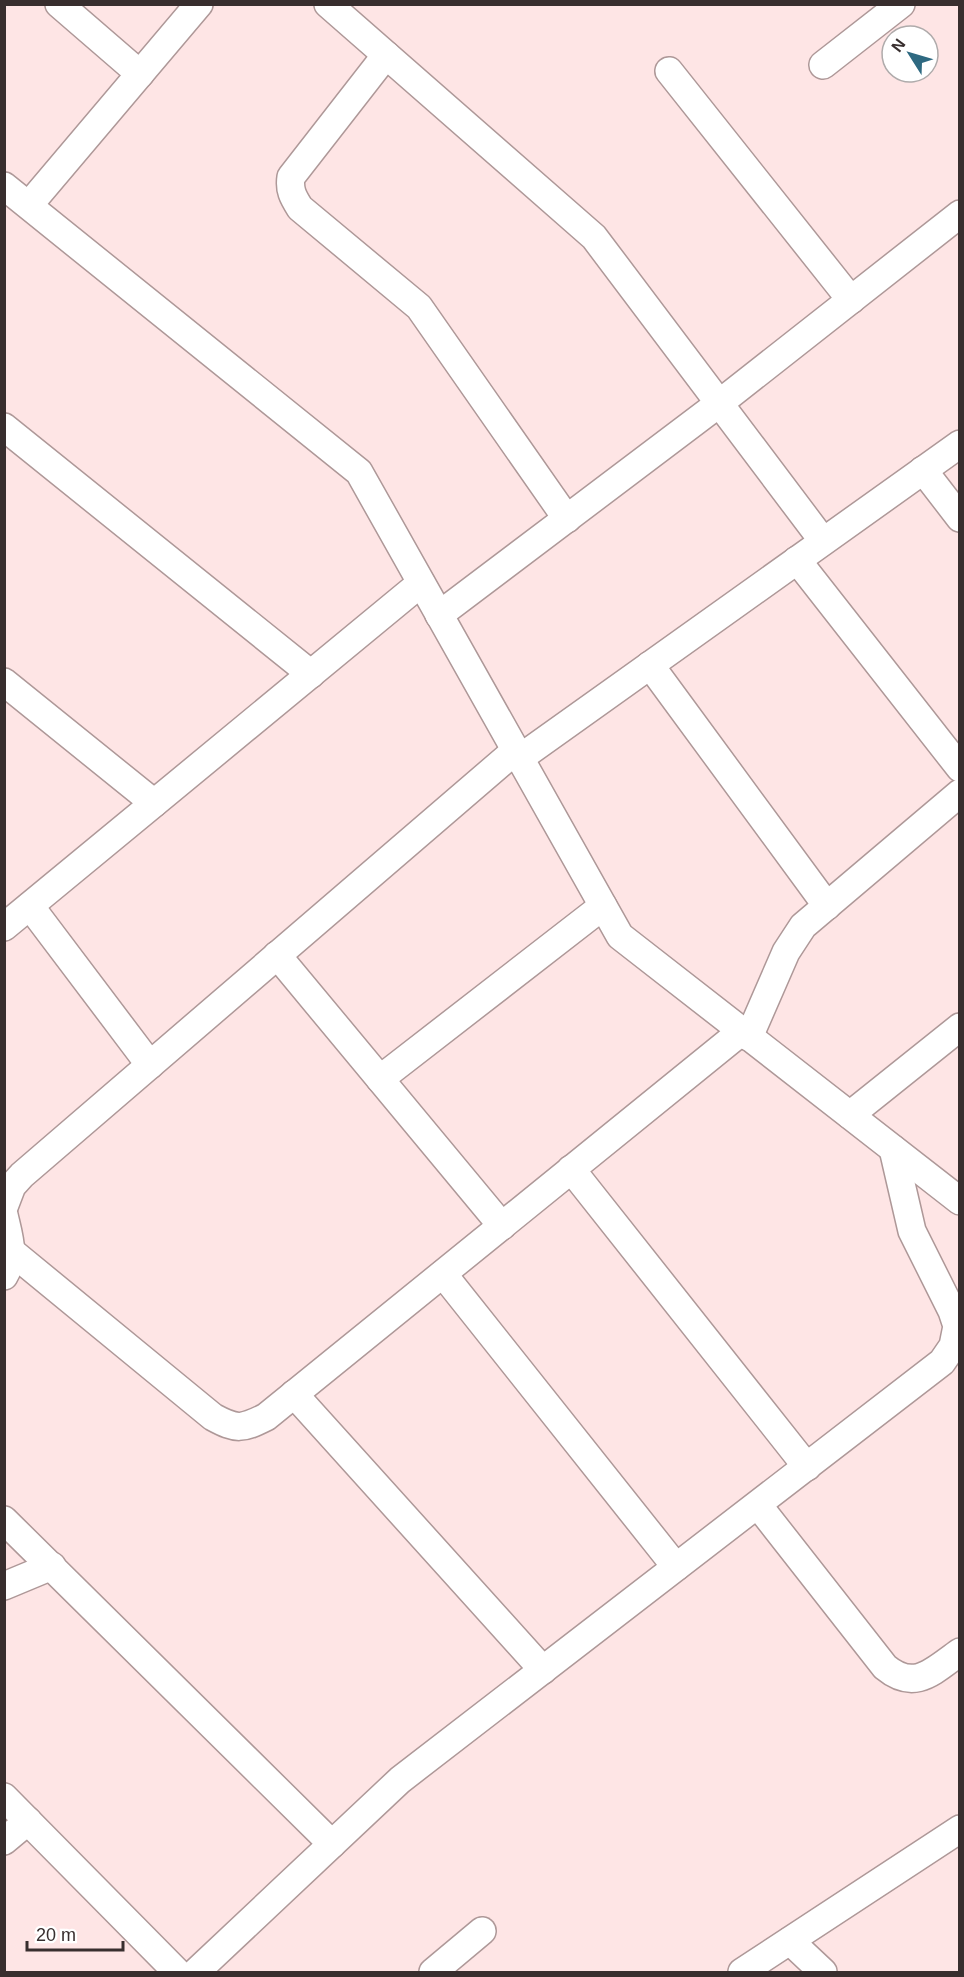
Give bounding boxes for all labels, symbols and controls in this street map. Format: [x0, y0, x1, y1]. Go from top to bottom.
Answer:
north arrow [880, 24, 940, 84]
text: N [888, 36, 909, 55]
scale bar [27, 1914, 123, 1952]
text: 20 m [36, 1925, 76, 1945]

